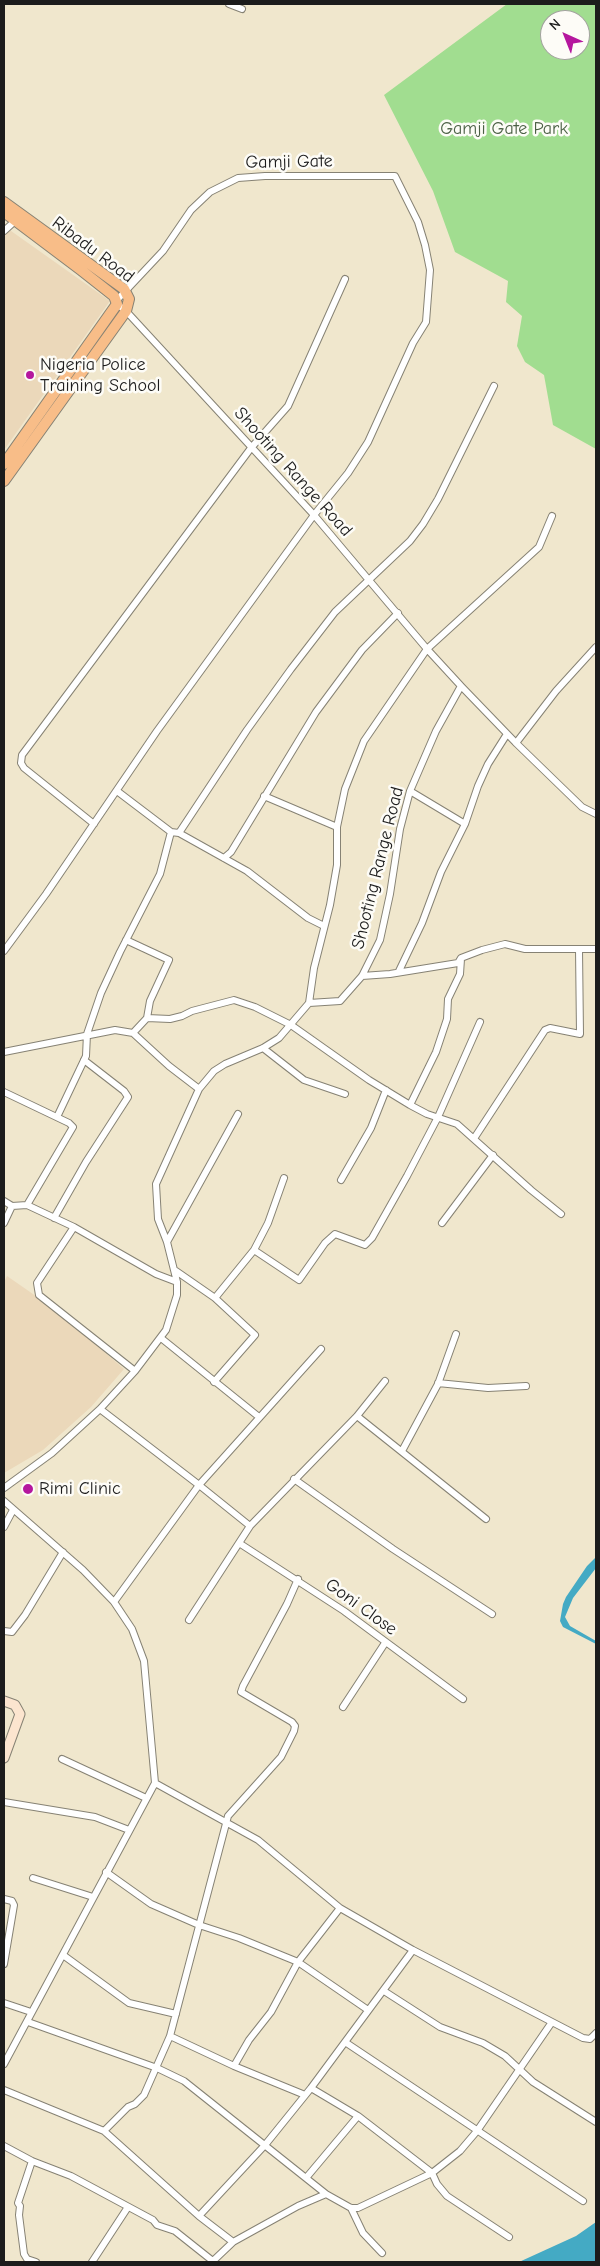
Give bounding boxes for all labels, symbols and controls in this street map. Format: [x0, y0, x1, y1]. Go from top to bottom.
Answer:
north arrow [540, 10, 590, 60]
text: N [546, 15, 564, 34]
park label: Gamji Gate Park [440, 118, 568, 140]
street label: Gamji Gate [245, 150, 333, 174]
street label: Ribadu Road [48, 212, 138, 288]
place label: Nigeria Police Training School [40, 354, 160, 396]
marker: Nigeria Police Training School [24, 369, 36, 381]
street label: Shooting Range Road [229, 403, 357, 541]
street label: Shooting Range Road [347, 785, 409, 951]
place label: Rimi Clinic [39, 1478, 121, 1500]
marker: Rimi Clinic [21, 1482, 35, 1496]
street label: Goni Close [321, 1574, 401, 1640]

